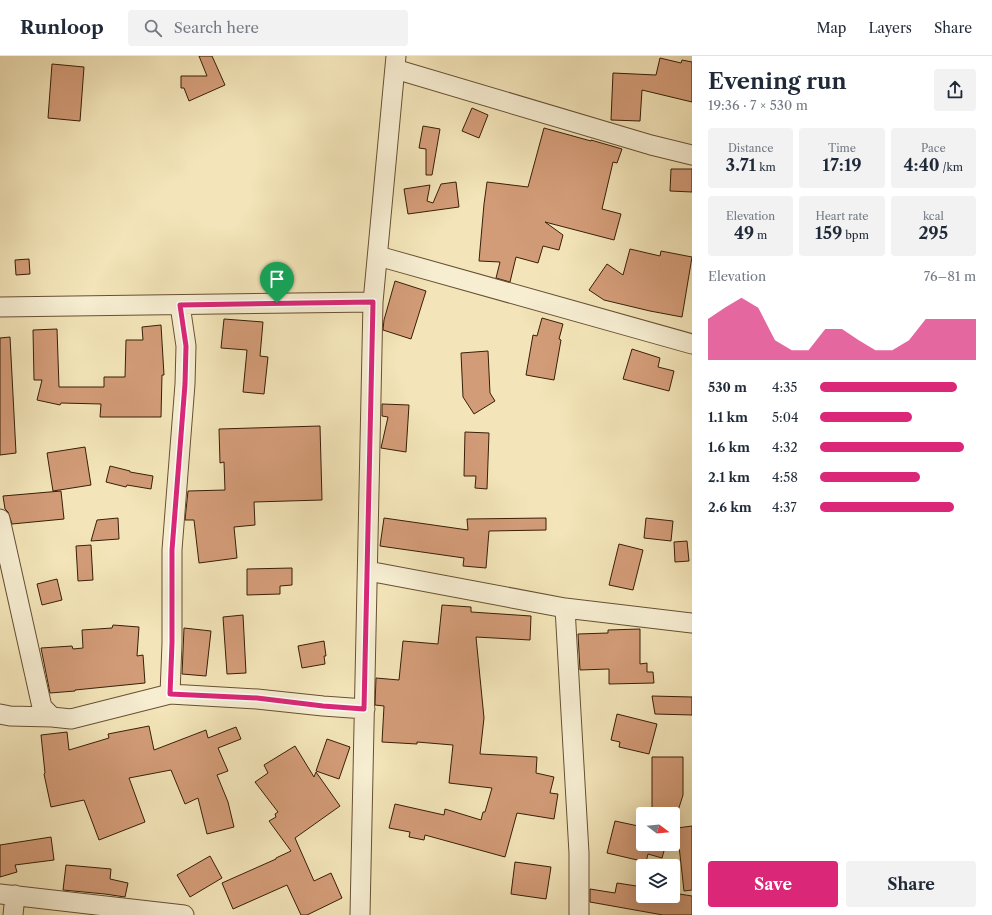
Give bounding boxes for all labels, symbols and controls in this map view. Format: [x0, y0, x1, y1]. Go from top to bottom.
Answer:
search box [128, 10, 408, 46]
text: Runloop [20, 16, 104, 39]
icon: search [142, 17, 164, 39]
text: Search here [174, 18, 259, 37]
text: Map [816, 19, 846, 37]
text: Layers [868, 19, 912, 37]
text: Share [934, 19, 972, 37]
text: Evening run [708, 68, 847, 95]
button: share [934, 69, 976, 111]
text: 19:36 · 7 × 530 m [708, 97, 808, 113]
text: Distance [728, 141, 773, 155]
text: Time [828, 141, 856, 155]
text: Pace [921, 141, 946, 155]
text: 3.71 [726, 155, 756, 175]
text: 17:19 [822, 155, 862, 175]
text: 4:40 [904, 155, 940, 175]
text: km [756, 160, 776, 174]
text: /km [940, 160, 963, 174]
text: Elevation [726, 209, 775, 223]
text: Heart rate [815, 209, 869, 223]
text: kcal [923, 209, 944, 223]
text: 49 [734, 223, 754, 243]
text: 159 [815, 223, 842, 243]
text: 295 [919, 223, 948, 243]
text: m [754, 228, 767, 242]
text: bpm [842, 228, 869, 242]
pin [260, 262, 294, 303]
icon: arrive [266, 268, 288, 290]
text: Elevation [708, 268, 766, 284]
text: 76–81 m [924, 268, 976, 284]
text: 530 m [708, 379, 747, 395]
text: 4:35 [772, 379, 797, 395]
text: 1.1 km [708, 409, 748, 425]
text: 5:04 [772, 409, 798, 425]
text: 1.6 km [708, 439, 750, 455]
text: 4:32 [772, 439, 798, 455]
text: 2.1 km [708, 469, 750, 485]
text: 4:58 [772, 469, 798, 485]
text: 2.6 km [708, 499, 752, 515]
text: 4:37 [772, 499, 797, 515]
north arrow [636, 807, 680, 851]
map controls [636, 807, 680, 903]
button: layers [636, 859, 680, 903]
button: Save [708, 861, 838, 907]
button: Share [846, 861, 976, 907]

